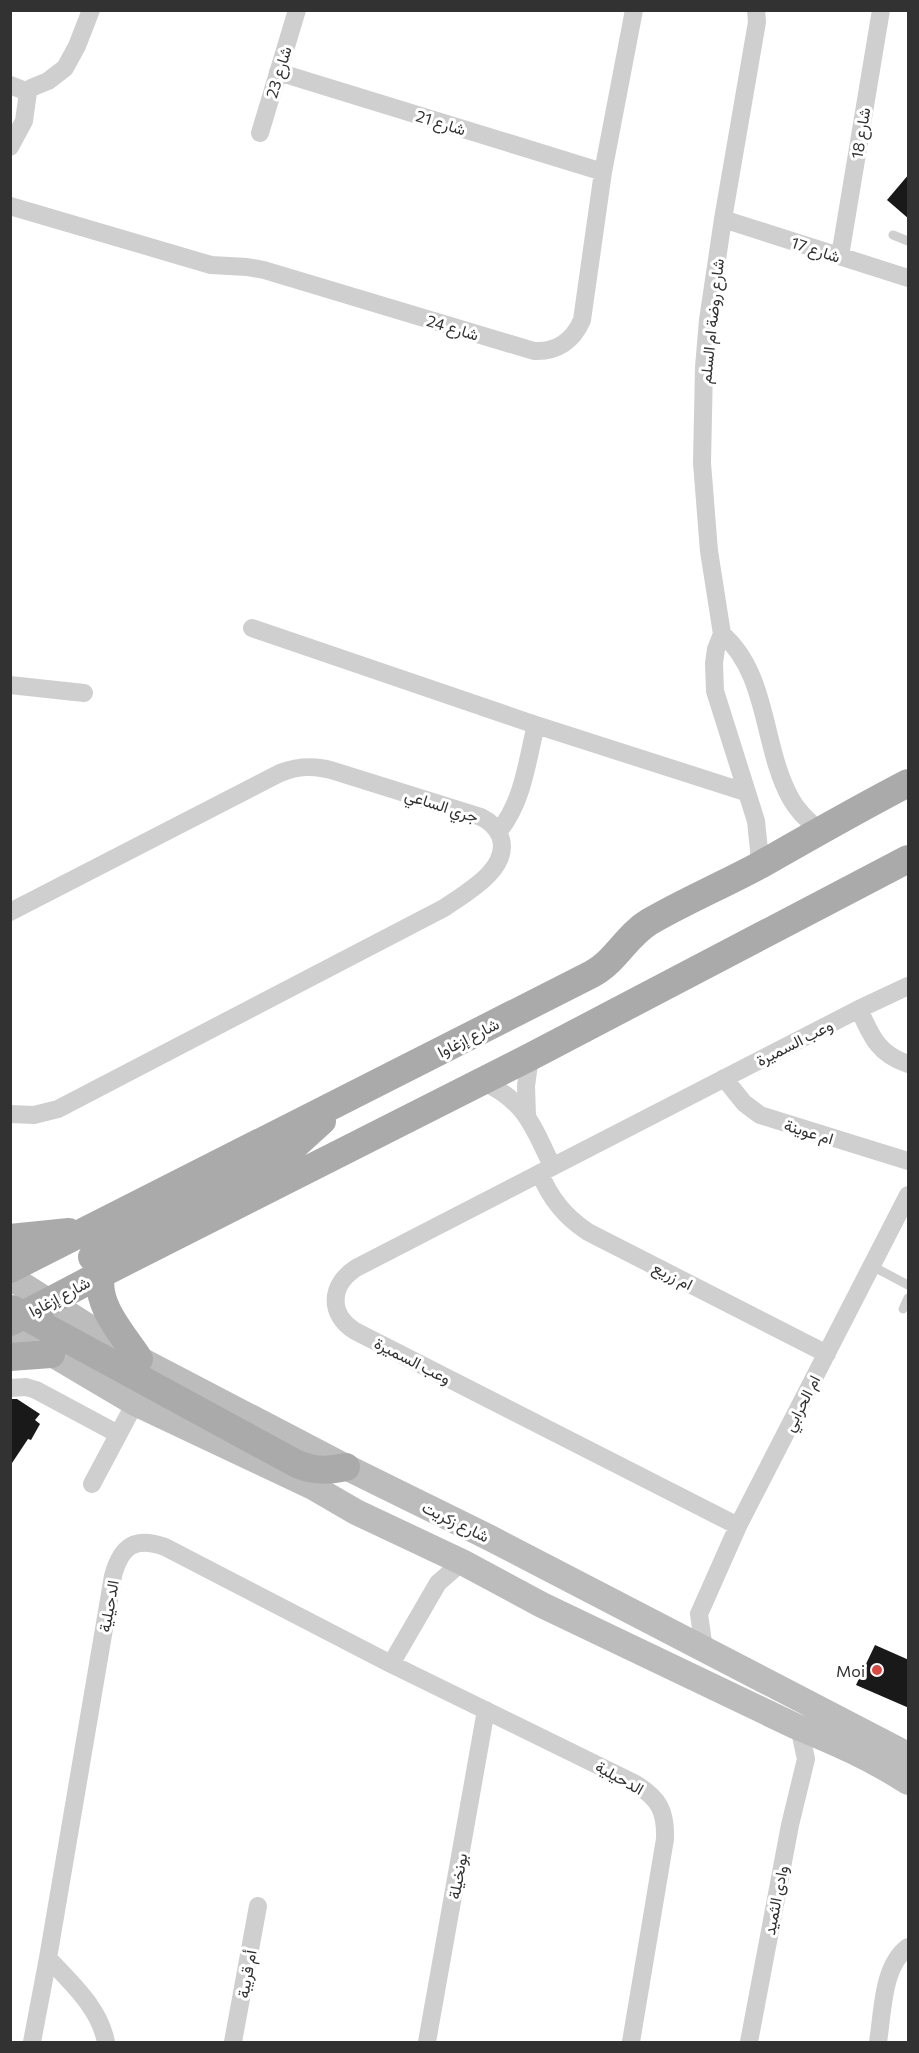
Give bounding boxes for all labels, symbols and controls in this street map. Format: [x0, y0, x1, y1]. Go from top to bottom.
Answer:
street label: شارع 23 [261, 44, 298, 101]
street label: شارع 21 [413, 105, 468, 141]
street label: شارع 18 [847, 106, 876, 161]
street label: شارع 17 [788, 232, 843, 269]
street label: شارع روضة ام السلم [695, 258, 730, 385]
street label: شارع 24 [424, 310, 481, 347]
street label: جري الساعي [401, 784, 481, 831]
street label: شارع إزغاوا [434, 1013, 503, 1063]
street label: وعب السميرة [753, 1015, 836, 1071]
street label: ام عوينة [782, 1115, 836, 1149]
street label: ام زريع [648, 1257, 696, 1296]
street label: شارع إزغاوا [25, 1272, 94, 1323]
street label: وعب السميرة [371, 1333, 454, 1389]
street label: ام الحرابي [779, 1372, 828, 1437]
street label: شارع زكريت [418, 1497, 493, 1548]
street label: الدحيلية [94, 1578, 123, 1634]
place label: Moi [836, 1661, 865, 1680]
marker: Moi [870, 1663, 884, 1677]
street label: الدحيلية [592, 1756, 648, 1799]
street label: بونخيلة [444, 1851, 472, 1901]
street label: وادى الثميد [759, 1864, 793, 1937]
street label: أم قريبة [232, 1948, 262, 2000]

